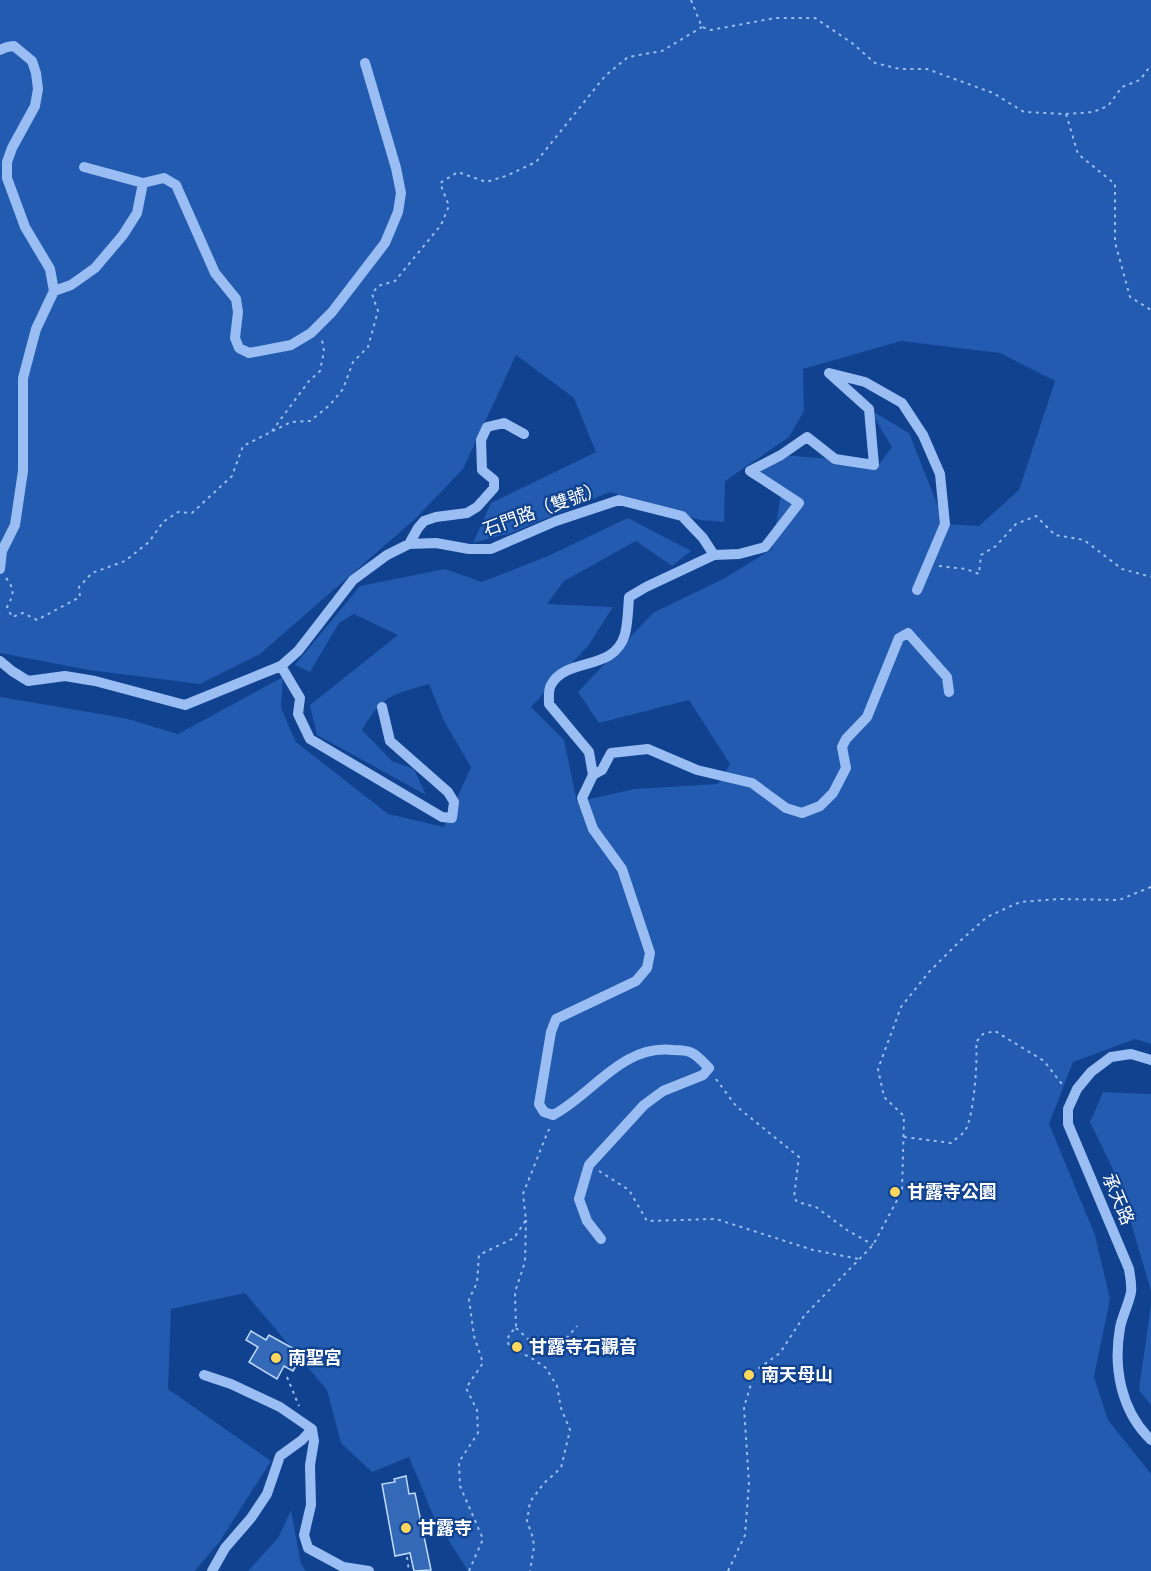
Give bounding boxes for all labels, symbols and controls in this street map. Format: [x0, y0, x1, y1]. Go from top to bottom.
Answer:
street label: 石門路（雙號） [480, 476, 606, 540]
street label: 承天路 [1098, 1169, 1140, 1228]
place label: 甘露寺公園 [907, 1180, 997, 1202]
marker: 甘露寺公園 [888, 1185, 902, 1199]
place label: 甘露寺石觀音 [529, 1335, 637, 1357]
marker: 甘露寺石觀音 [510, 1340, 524, 1354]
place label: 南聖宮 [288, 1346, 342, 1368]
marker: 南聖宮 [269, 1351, 283, 1365]
place label: 南天母山 [761, 1363, 833, 1385]
marker: 南天母山 [742, 1368, 756, 1382]
place label: 甘露寺 [418, 1516, 472, 1538]
marker: 甘露寺 [399, 1521, 413, 1535]

